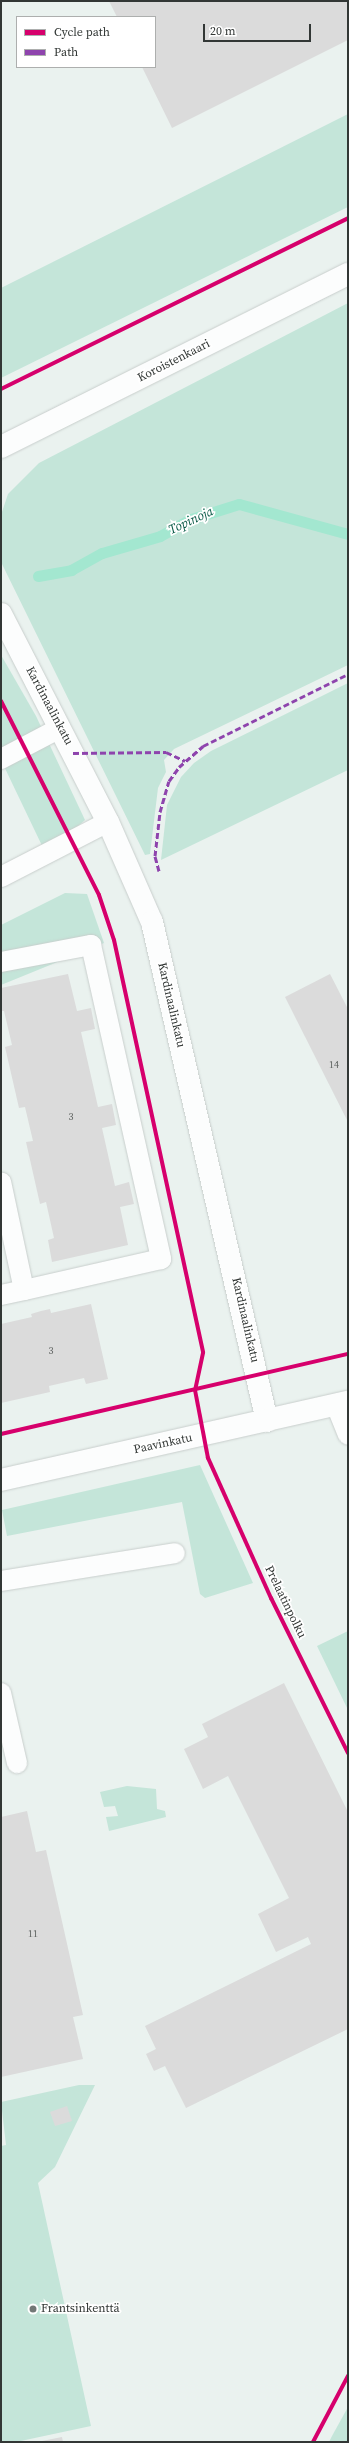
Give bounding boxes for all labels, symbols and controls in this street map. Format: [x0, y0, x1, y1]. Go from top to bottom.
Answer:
legend [16, 16, 156, 68]
scale bar [205, 16, 313, 42]
text: 20 m [210, 23, 236, 39]
text: Cycle path [54, 24, 110, 40]
text: Path [54, 44, 78, 60]
street label: Koroistenkaari [135, 337, 213, 385]
water label: Topinoja [166, 504, 216, 538]
street label: Kardinaalinkatu [22, 664, 76, 748]
street label: Kardinaalinkatu [154, 961, 188, 1049]
house number: 14 [329, 1059, 339, 1071]
house number: 3 [69, 1111, 73, 1123]
street label: Kardinaalinkatu [228, 1276, 262, 1364]
house number: 3 [49, 1345, 53, 1357]
street label: Paavinkatu [132, 1431, 194, 1457]
street label: Prelaatinpolku [261, 1563, 309, 1641]
house number: 11 [28, 1928, 38, 1940]
place label: Frantsinkenttä [41, 2302, 120, 2316]
marker: Frantsinkenttä [28, 2304, 38, 2314]

